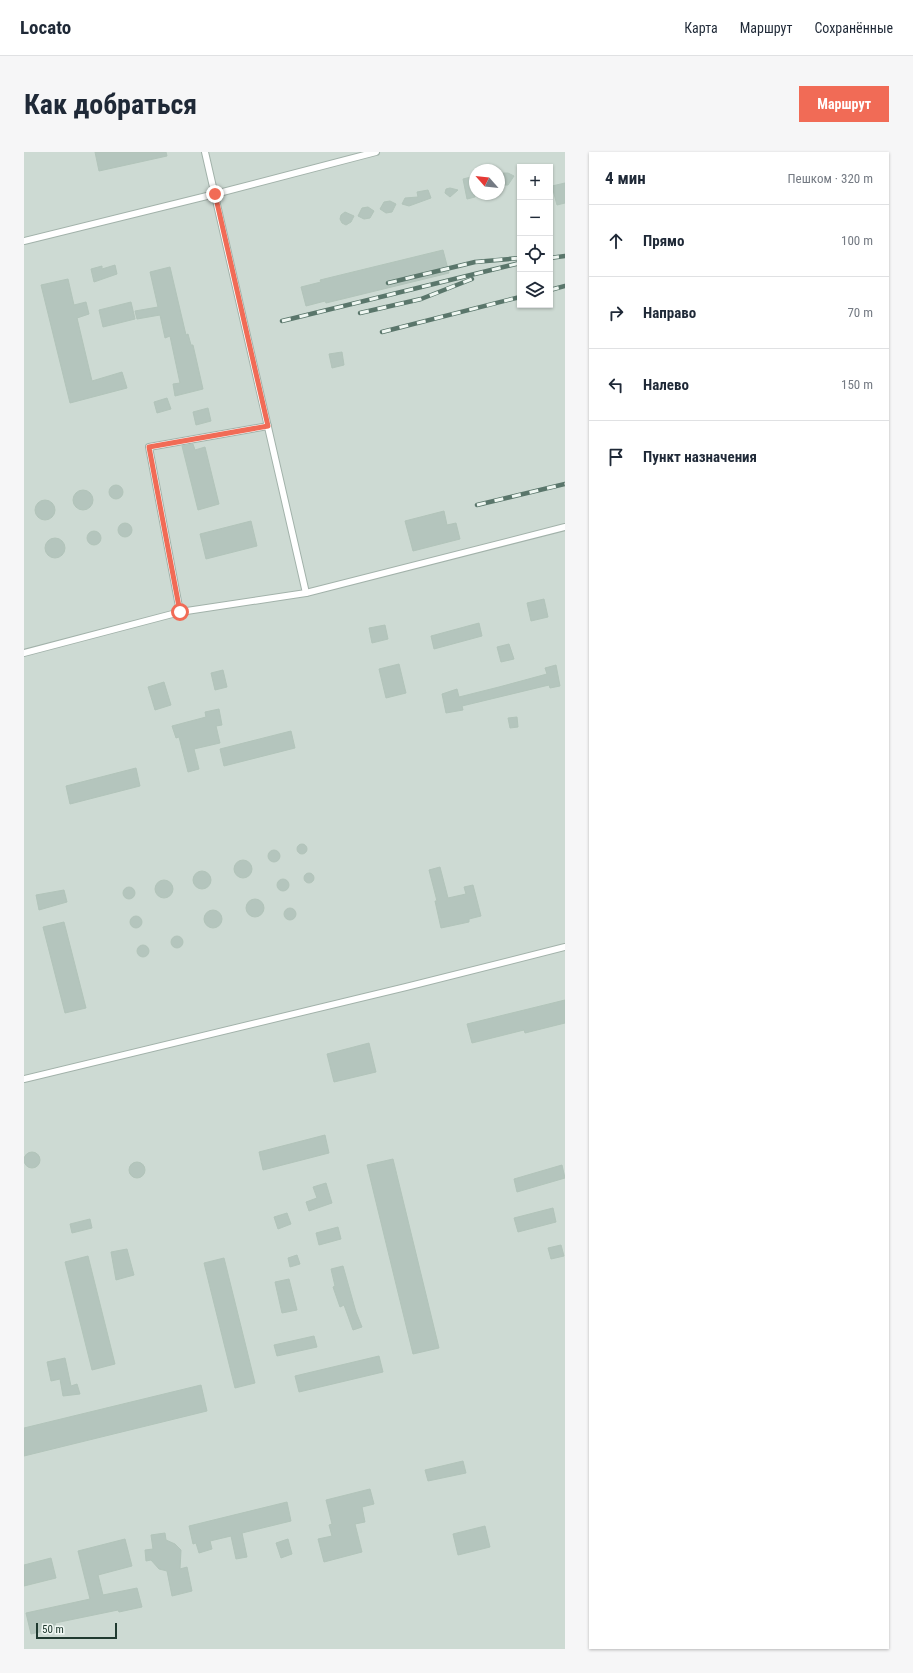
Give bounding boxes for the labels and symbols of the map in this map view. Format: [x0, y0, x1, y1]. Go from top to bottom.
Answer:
north arrow [469, 164, 505, 200]
route end [206, 185, 224, 203]
route start [171, 603, 189, 621]
scale bar [36, 1621, 117, 1640]

